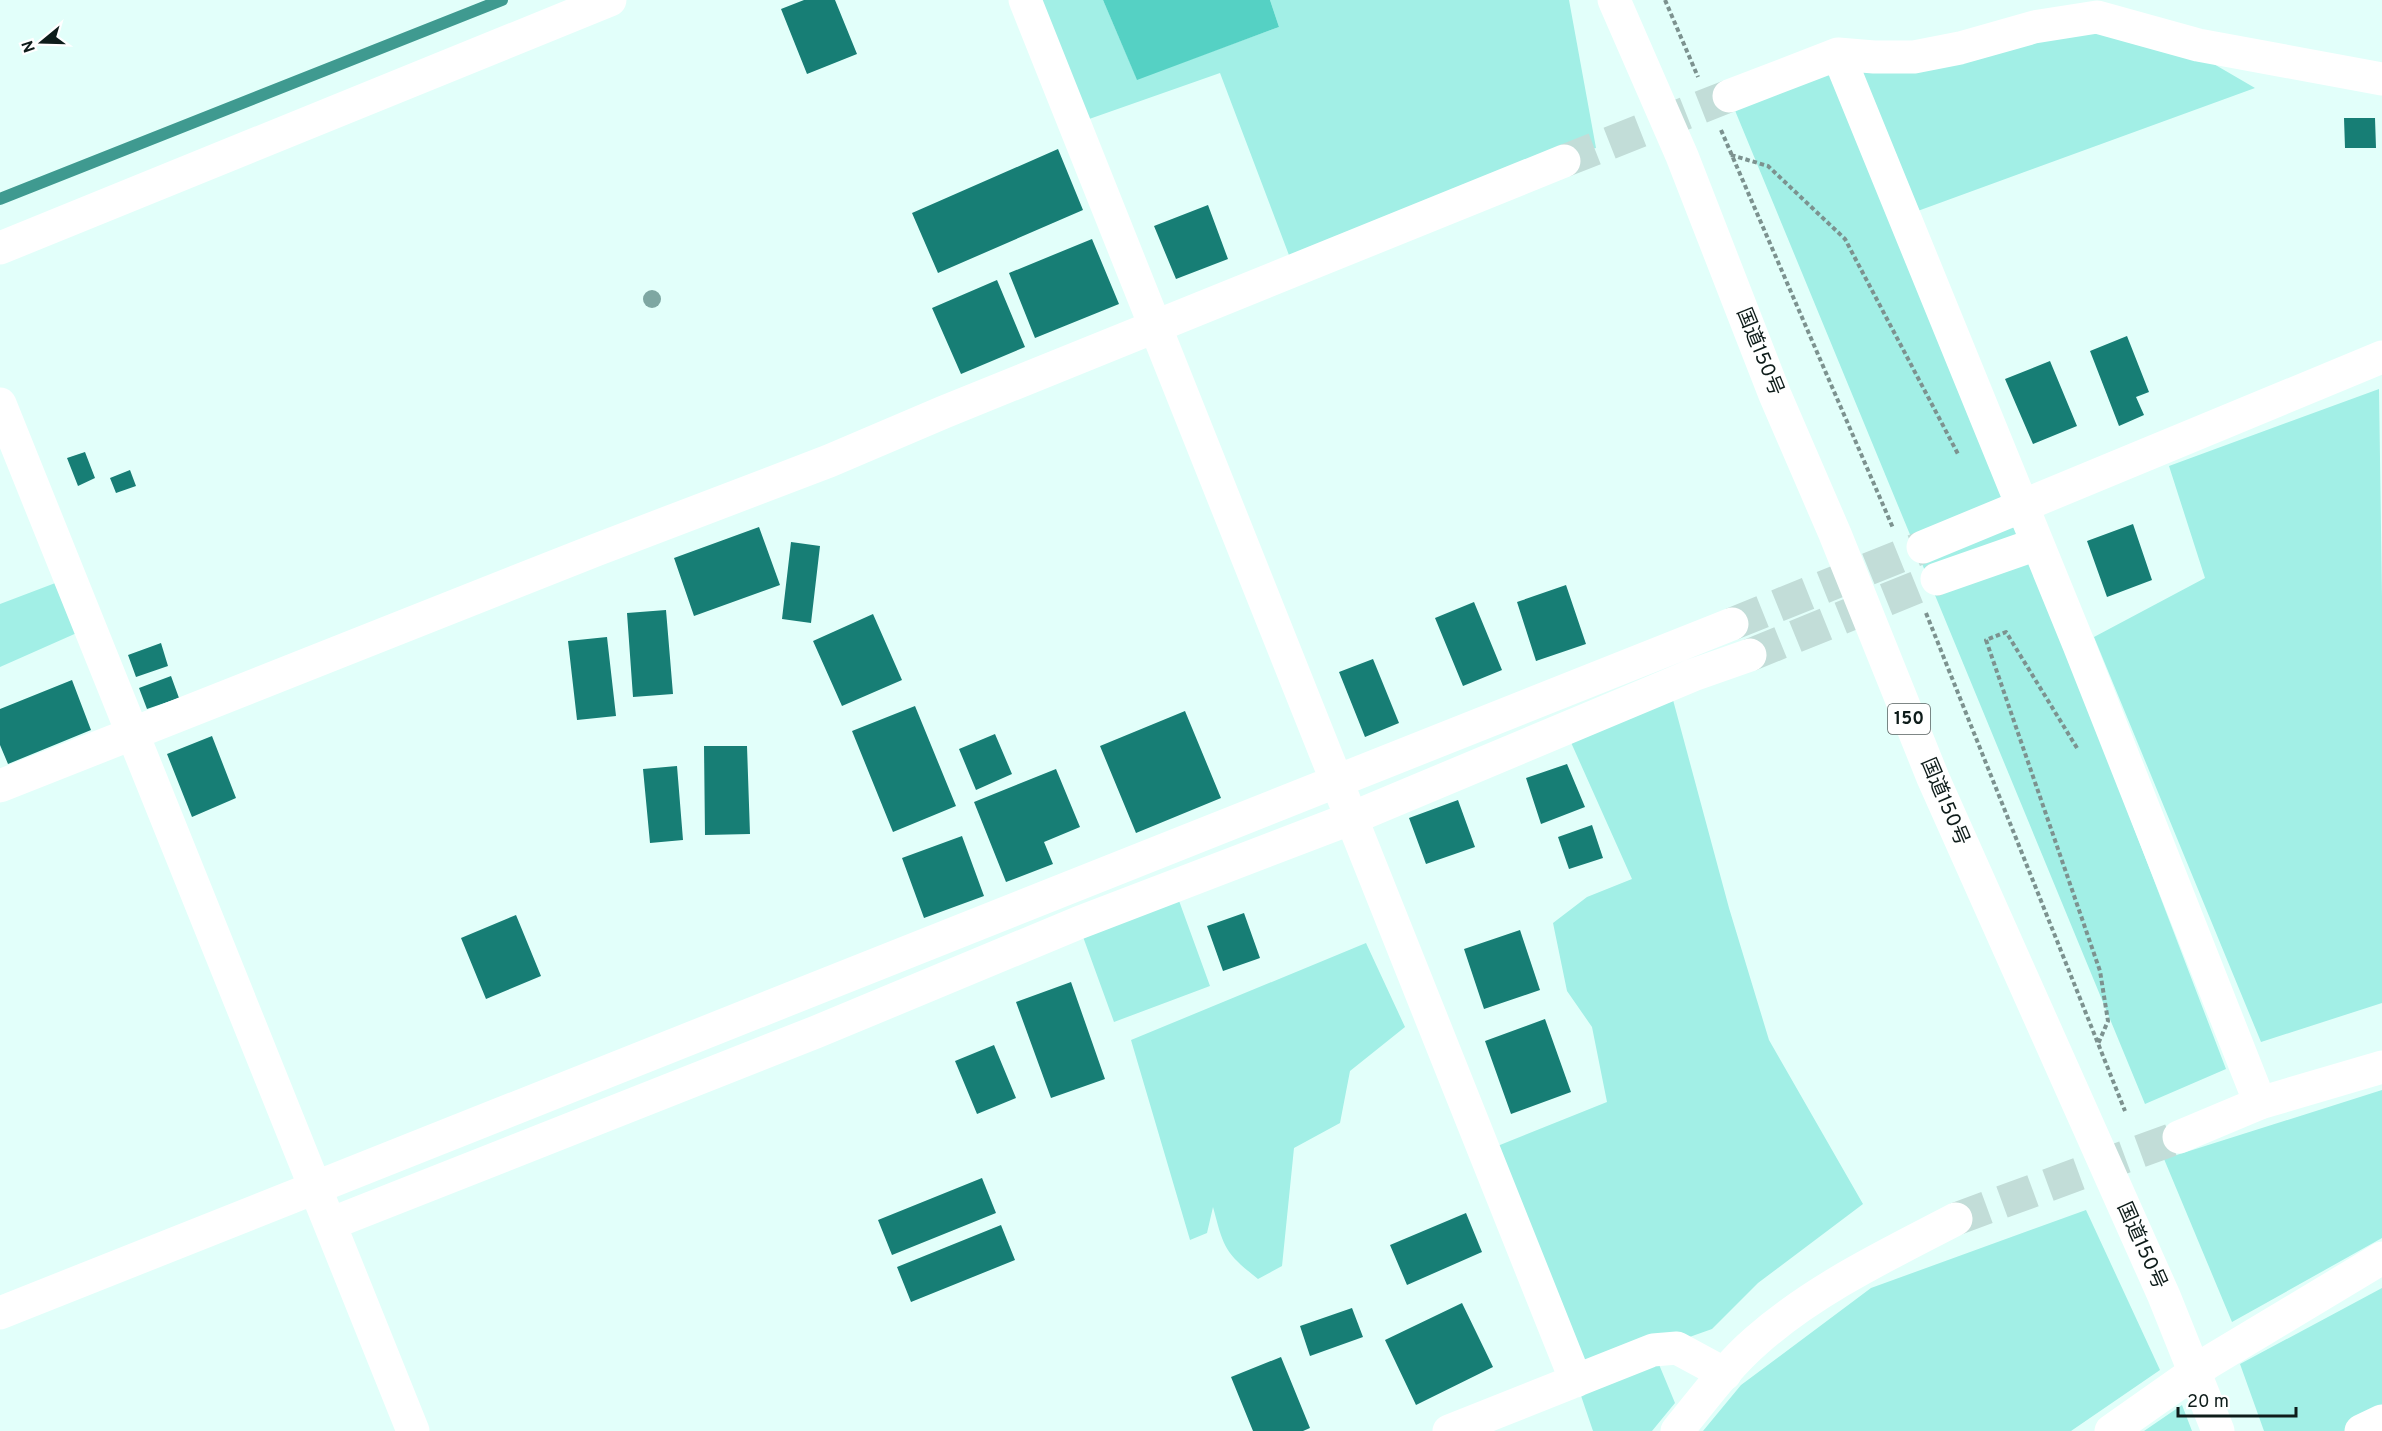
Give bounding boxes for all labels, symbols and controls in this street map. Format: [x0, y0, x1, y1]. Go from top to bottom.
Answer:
north arrow [12, 12, 72, 72]
text: N [18, 38, 41, 55]
street label: 国道150号 [1730, 304, 1788, 400]
road number: 150 [1888, 704, 1930, 734]
street label: 国道150号 [1914, 754, 1974, 850]
street label: 国道150号 [2110, 1198, 2172, 1294]
scale bar [2178, 1380, 2296, 1418]
text: 20 m [2187, 1391, 2229, 1414]

